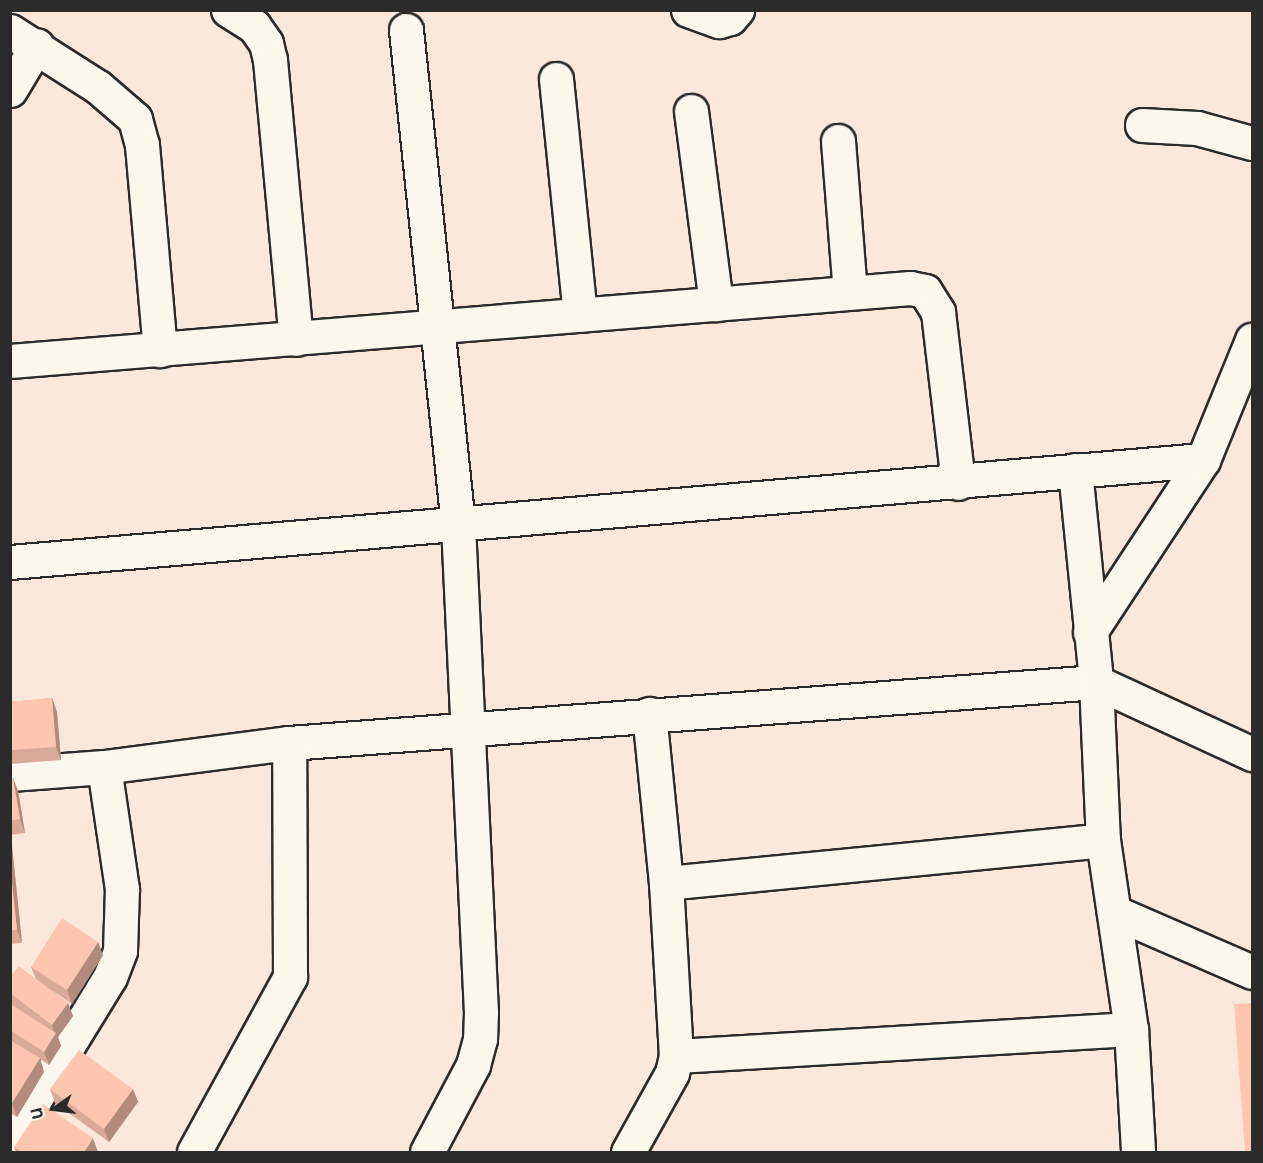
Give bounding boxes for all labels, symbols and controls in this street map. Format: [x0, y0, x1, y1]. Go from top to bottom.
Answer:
north arrow [24, 1079, 84, 1139]
text: U [25, 1105, 48, 1121]

